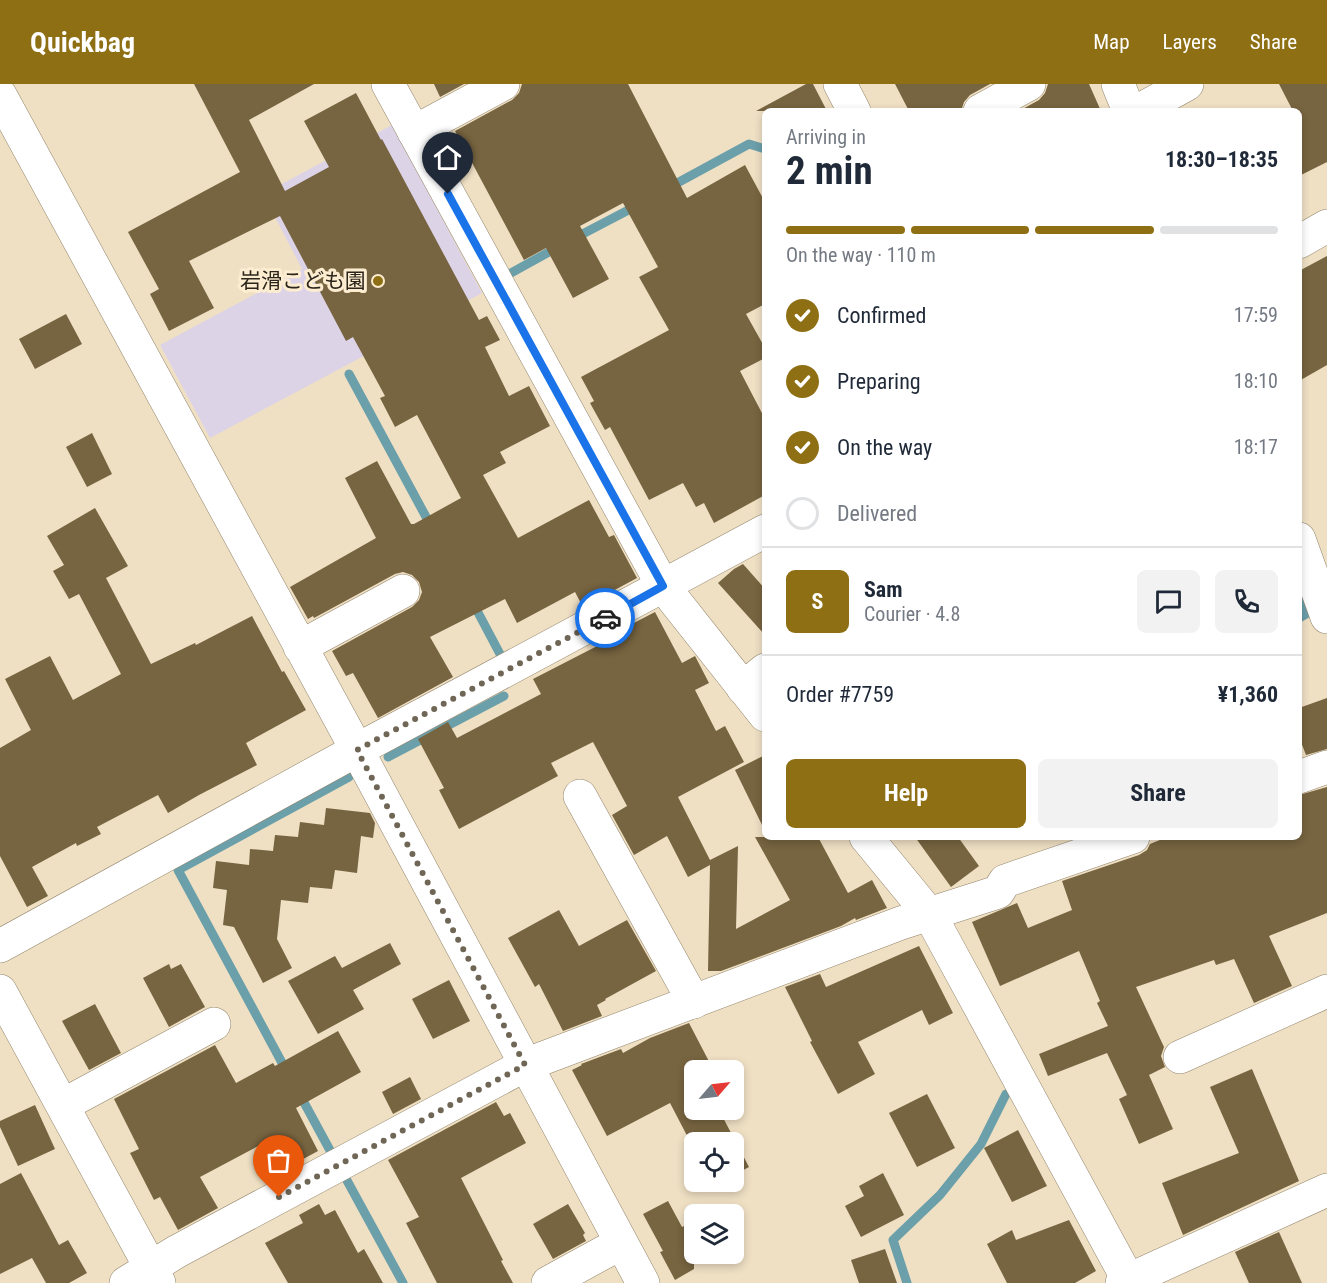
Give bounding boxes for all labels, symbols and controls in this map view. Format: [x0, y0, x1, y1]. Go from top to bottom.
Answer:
text: Quickbag [30, 26, 135, 59]
text: Map [1093, 30, 1130, 54]
text: Layers [1163, 30, 1217, 54]
text: Share [1250, 30, 1297, 54]
text: Arriving in [786, 125, 866, 149]
pin [422, 132, 473, 194]
icon: home [431, 141, 464, 174]
text: 18:30–18:35 [1165, 147, 1278, 172]
text: 2 min [786, 148, 873, 194]
text: On the way · 110 m [786, 243, 936, 267]
place label: 岩滑こども園 [240, 269, 366, 293]
marker: 岩滑こども園 [371, 274, 385, 288]
icon: check [786, 299, 819, 332]
text: Confirmed [837, 303, 926, 328]
text: 17:59 [1234, 303, 1278, 327]
icon: check [786, 365, 819, 398]
text: Preparing [837, 369, 921, 394]
text: 18:10 [1234, 369, 1278, 393]
icon: check [786, 431, 819, 464]
text: On the way [837, 435, 932, 460]
text: 18:17 [1234, 435, 1278, 459]
text: Delivered [837, 501, 917, 526]
button: chat [1137, 570, 1200, 633]
button: phone [1215, 570, 1278, 633]
text: Sam [864, 577, 903, 602]
courier [575, 588, 635, 648]
text: S [812, 589, 823, 614]
icon: car [589, 602, 622, 635]
text: Courier · 4.8 [864, 602, 960, 626]
text: Order #7759 [786, 682, 894, 707]
text: ¥1,360 [1218, 682, 1278, 707]
button: Help [786, 759, 1026, 828]
button: Share [1038, 759, 1278, 828]
north arrow [684, 1060, 744, 1120]
map controls [684, 1060, 744, 1264]
button: locate [684, 1132, 744, 1192]
pin [253, 1135, 304, 1197]
icon: bag [262, 1144, 295, 1177]
button: layers [684, 1204, 744, 1264]

